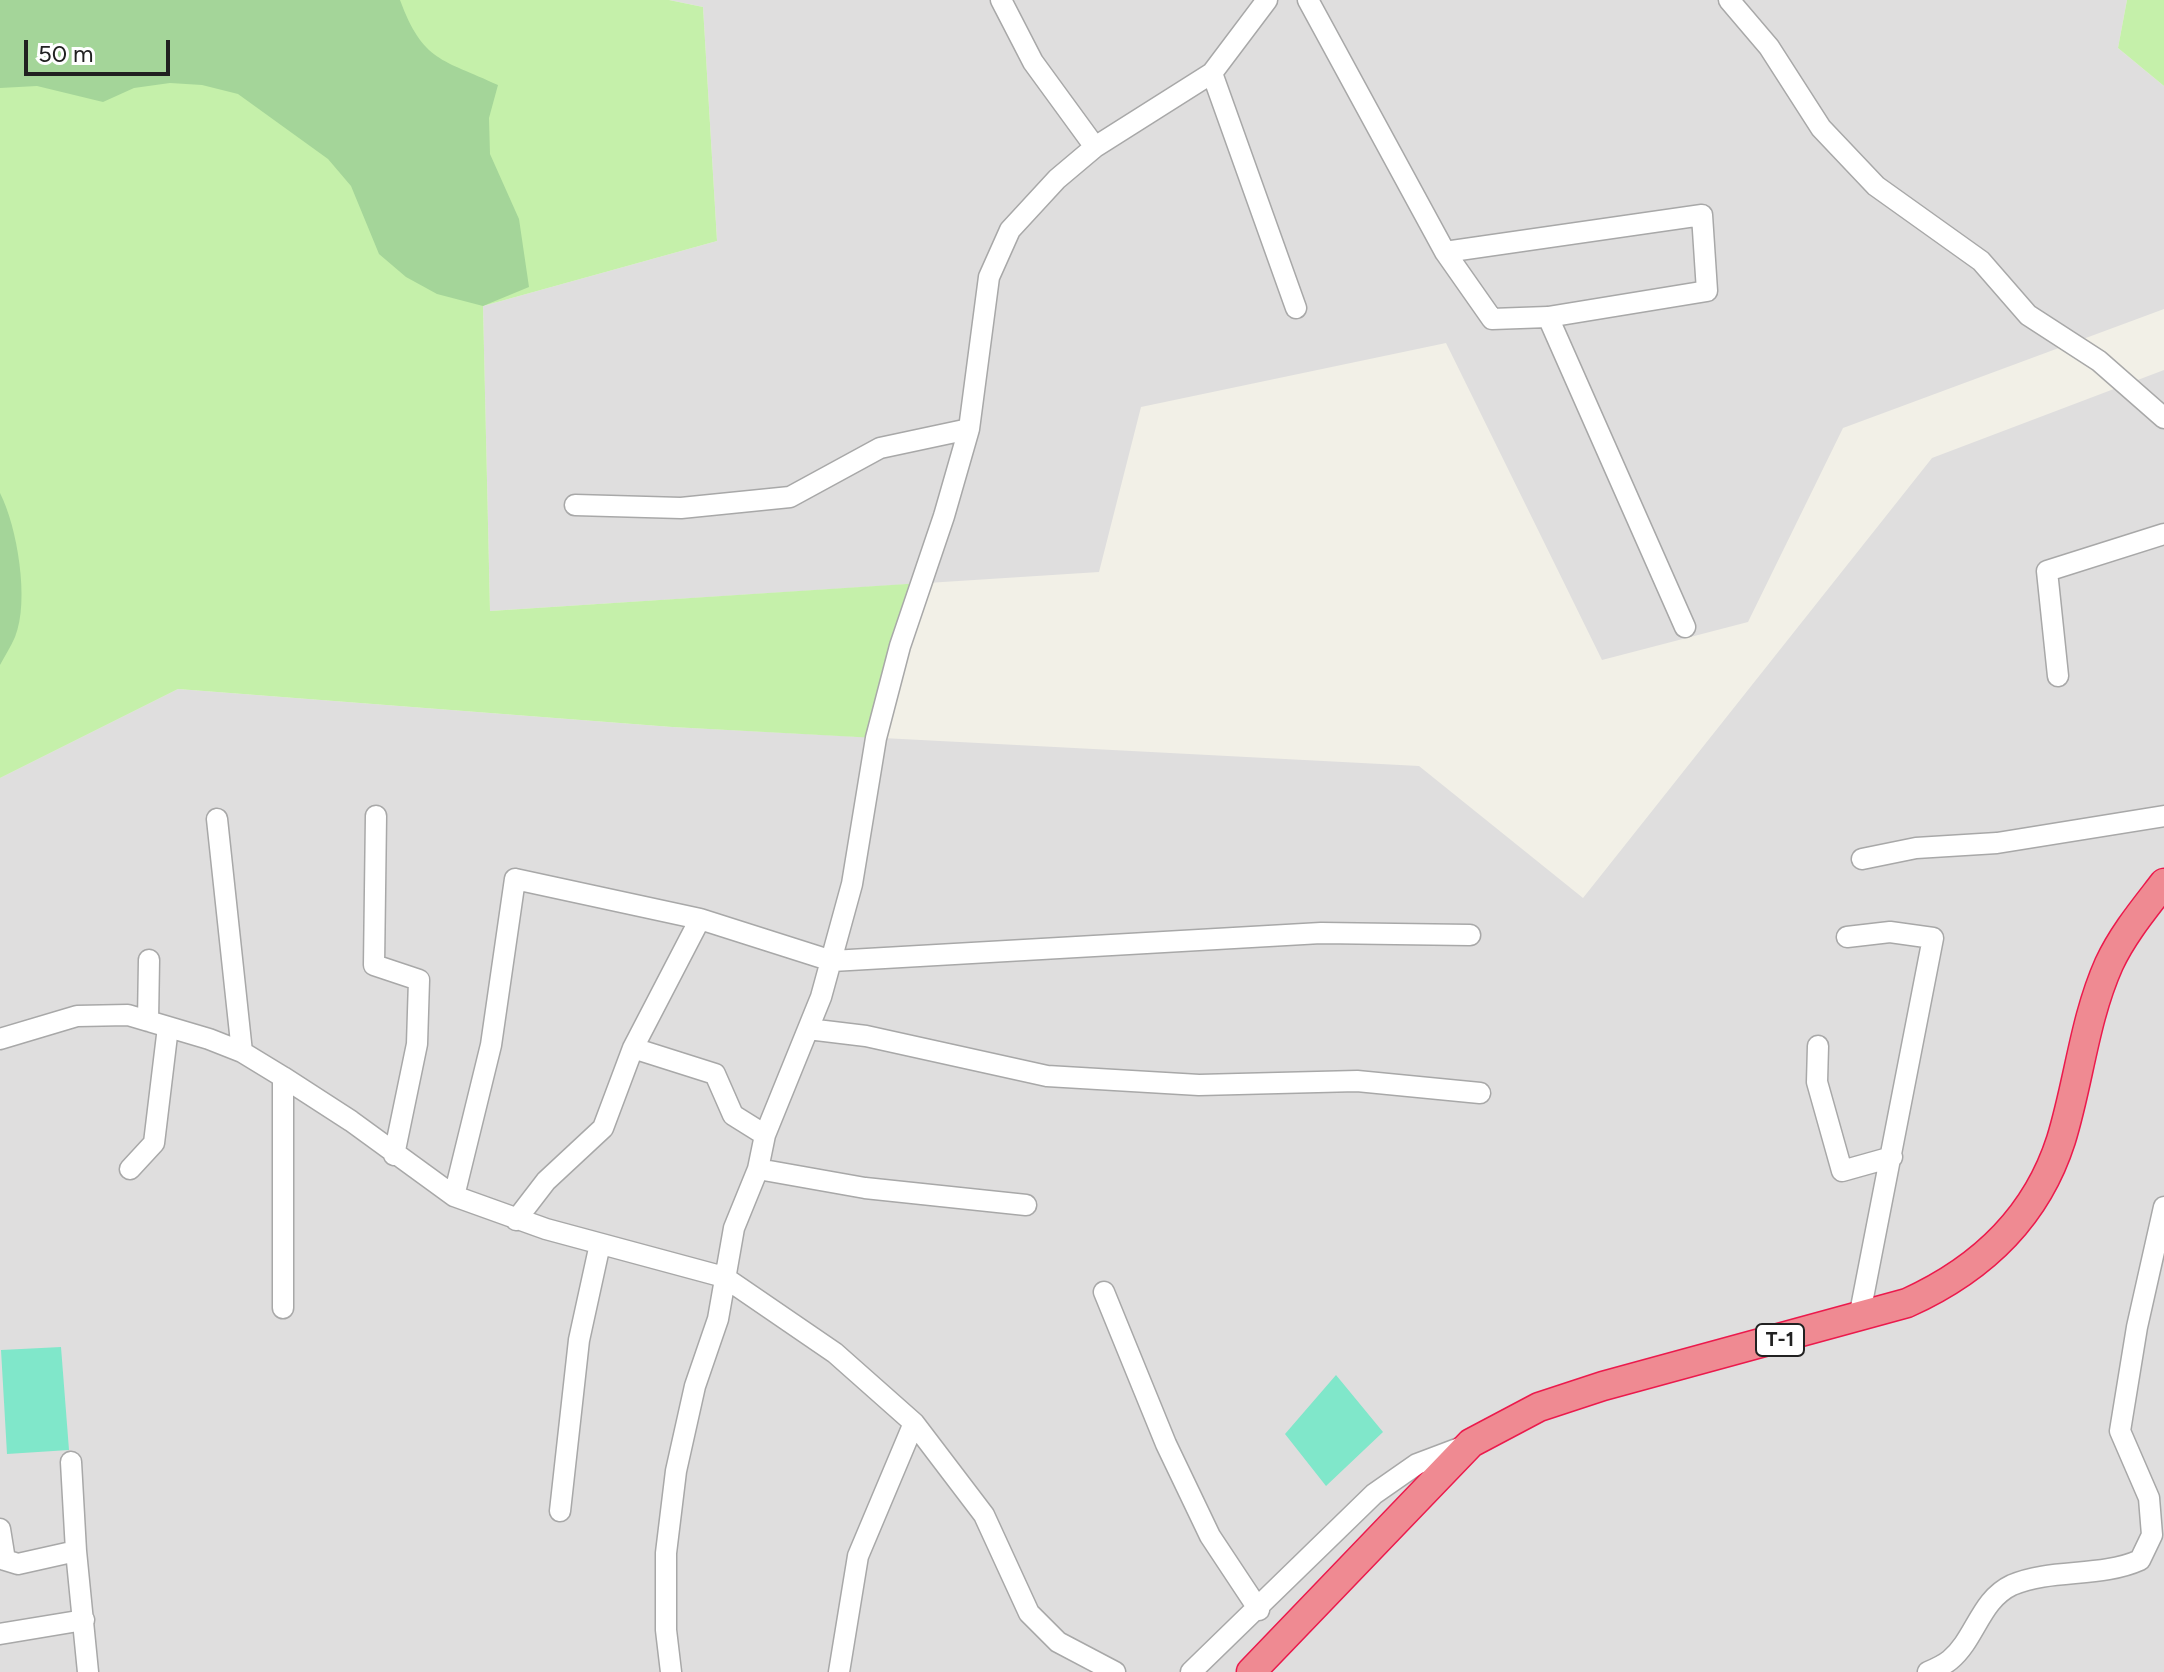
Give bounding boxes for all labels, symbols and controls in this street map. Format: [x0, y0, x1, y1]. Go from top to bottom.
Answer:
scale bar [28, 24, 174, 74]
text: 50 m [38, 39, 94, 68]
road number: T-1 [1756, 1324, 1804, 1356]

